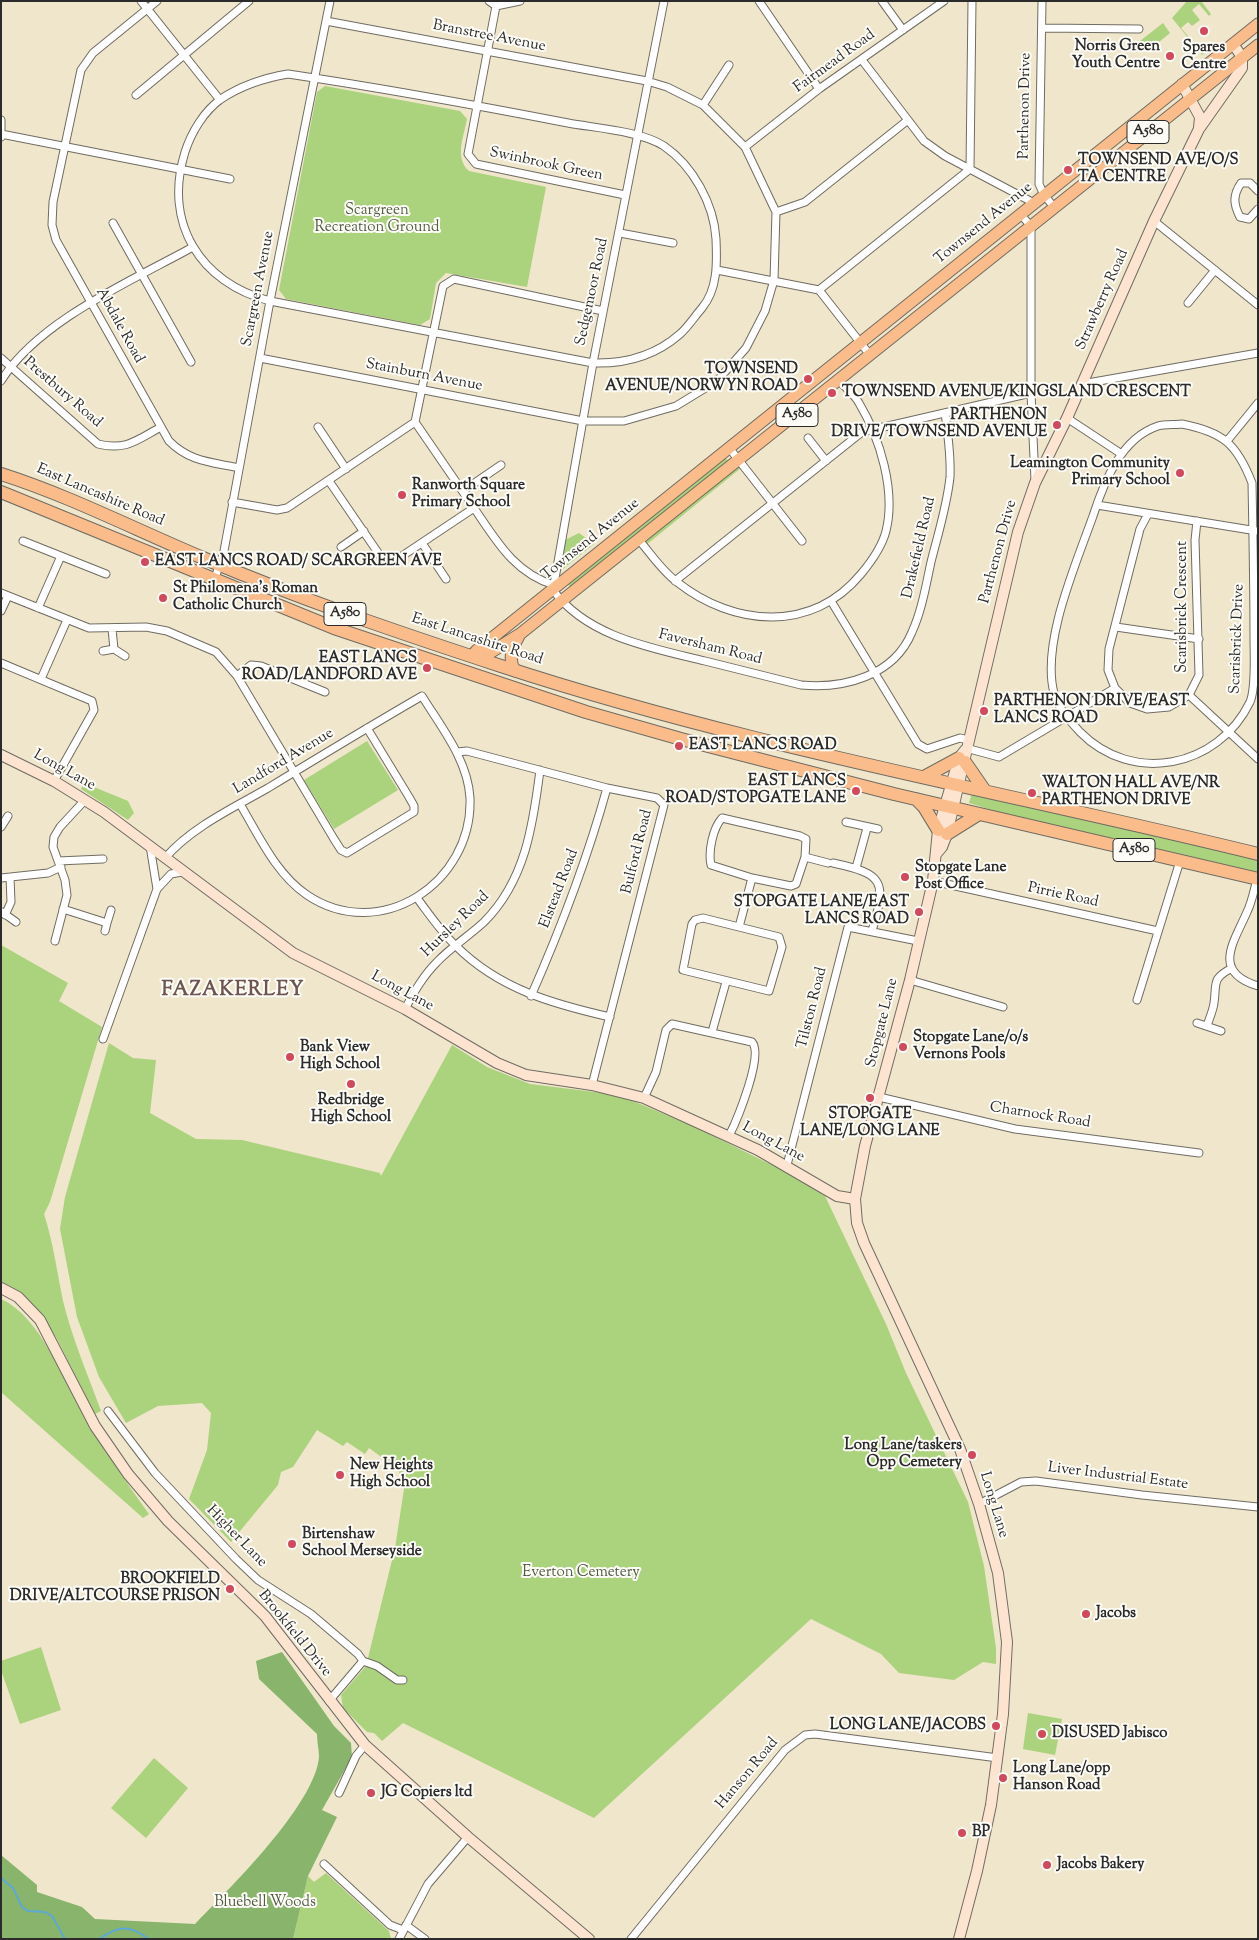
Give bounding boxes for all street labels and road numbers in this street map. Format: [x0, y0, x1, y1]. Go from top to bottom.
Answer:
street label: Branstree Avenue [431, 17, 547, 57]
street label: Fairmead Road [791, 26, 879, 98]
street label: Parthenon Drive [1016, 53, 1036, 159]
road number: A580 [1127, 120, 1169, 144]
street label: Swinbrook Green [488, 144, 604, 186]
street label: Townsend Avenue [932, 179, 1036, 269]
street label: Scargreen Avenue [239, 230, 279, 348]
street label: Sedgemoor Road [573, 236, 613, 348]
street label: Strawberry Road [1073, 247, 1133, 353]
street label: Abdale Road [91, 285, 147, 367]
street label: Prestbury Road [19, 354, 105, 432]
street label: Stainburn Avenue [364, 356, 484, 396]
road number: A580 [776, 404, 818, 426]
street label: East Lancashire Road [33, 461, 167, 531]
street label: Townsend Avenue [539, 495, 643, 585]
street label: Drakefield Road [900, 495, 940, 601]
street label: Parthenon Drive [977, 498, 1021, 606]
street label: Scarisbrick Crescent [1174, 541, 1192, 673]
street label: Scarisbrick Drive [1227, 584, 1249, 694]
road number: A580 [324, 602, 366, 626]
street label: East Lancashire Road [409, 610, 545, 670]
street label: Faversham Road [657, 626, 763, 670]
street label: Landford Avenue [231, 725, 337, 799]
street label: Long Lane [30, 747, 98, 795]
street label: Bulford Road [619, 808, 657, 896]
road number: A580 [1113, 838, 1155, 862]
street label: Elstead Road [537, 847, 583, 931]
street label: Pirrie Road [1026, 880, 1100, 912]
street label: Hursley Road [418, 888, 494, 962]
street label: Tilston Road [794, 965, 832, 1051]
street label: Long Lane [368, 968, 436, 1016]
street label: Stopgate Lane [863, 976, 903, 1070]
street label: Charnock Road [988, 1099, 1092, 1133]
street label: Long Lane [739, 1119, 807, 1167]
street label: Liver Industrial Estate [1047, 1459, 1189, 1495]
street label: Long Lane [974, 1470, 1012, 1540]
street label: Higher Lane [202, 1502, 270, 1572]
street label: Brookfield Drive [254, 1587, 334, 1681]
street label: Hanson Road [713, 1735, 783, 1813]

